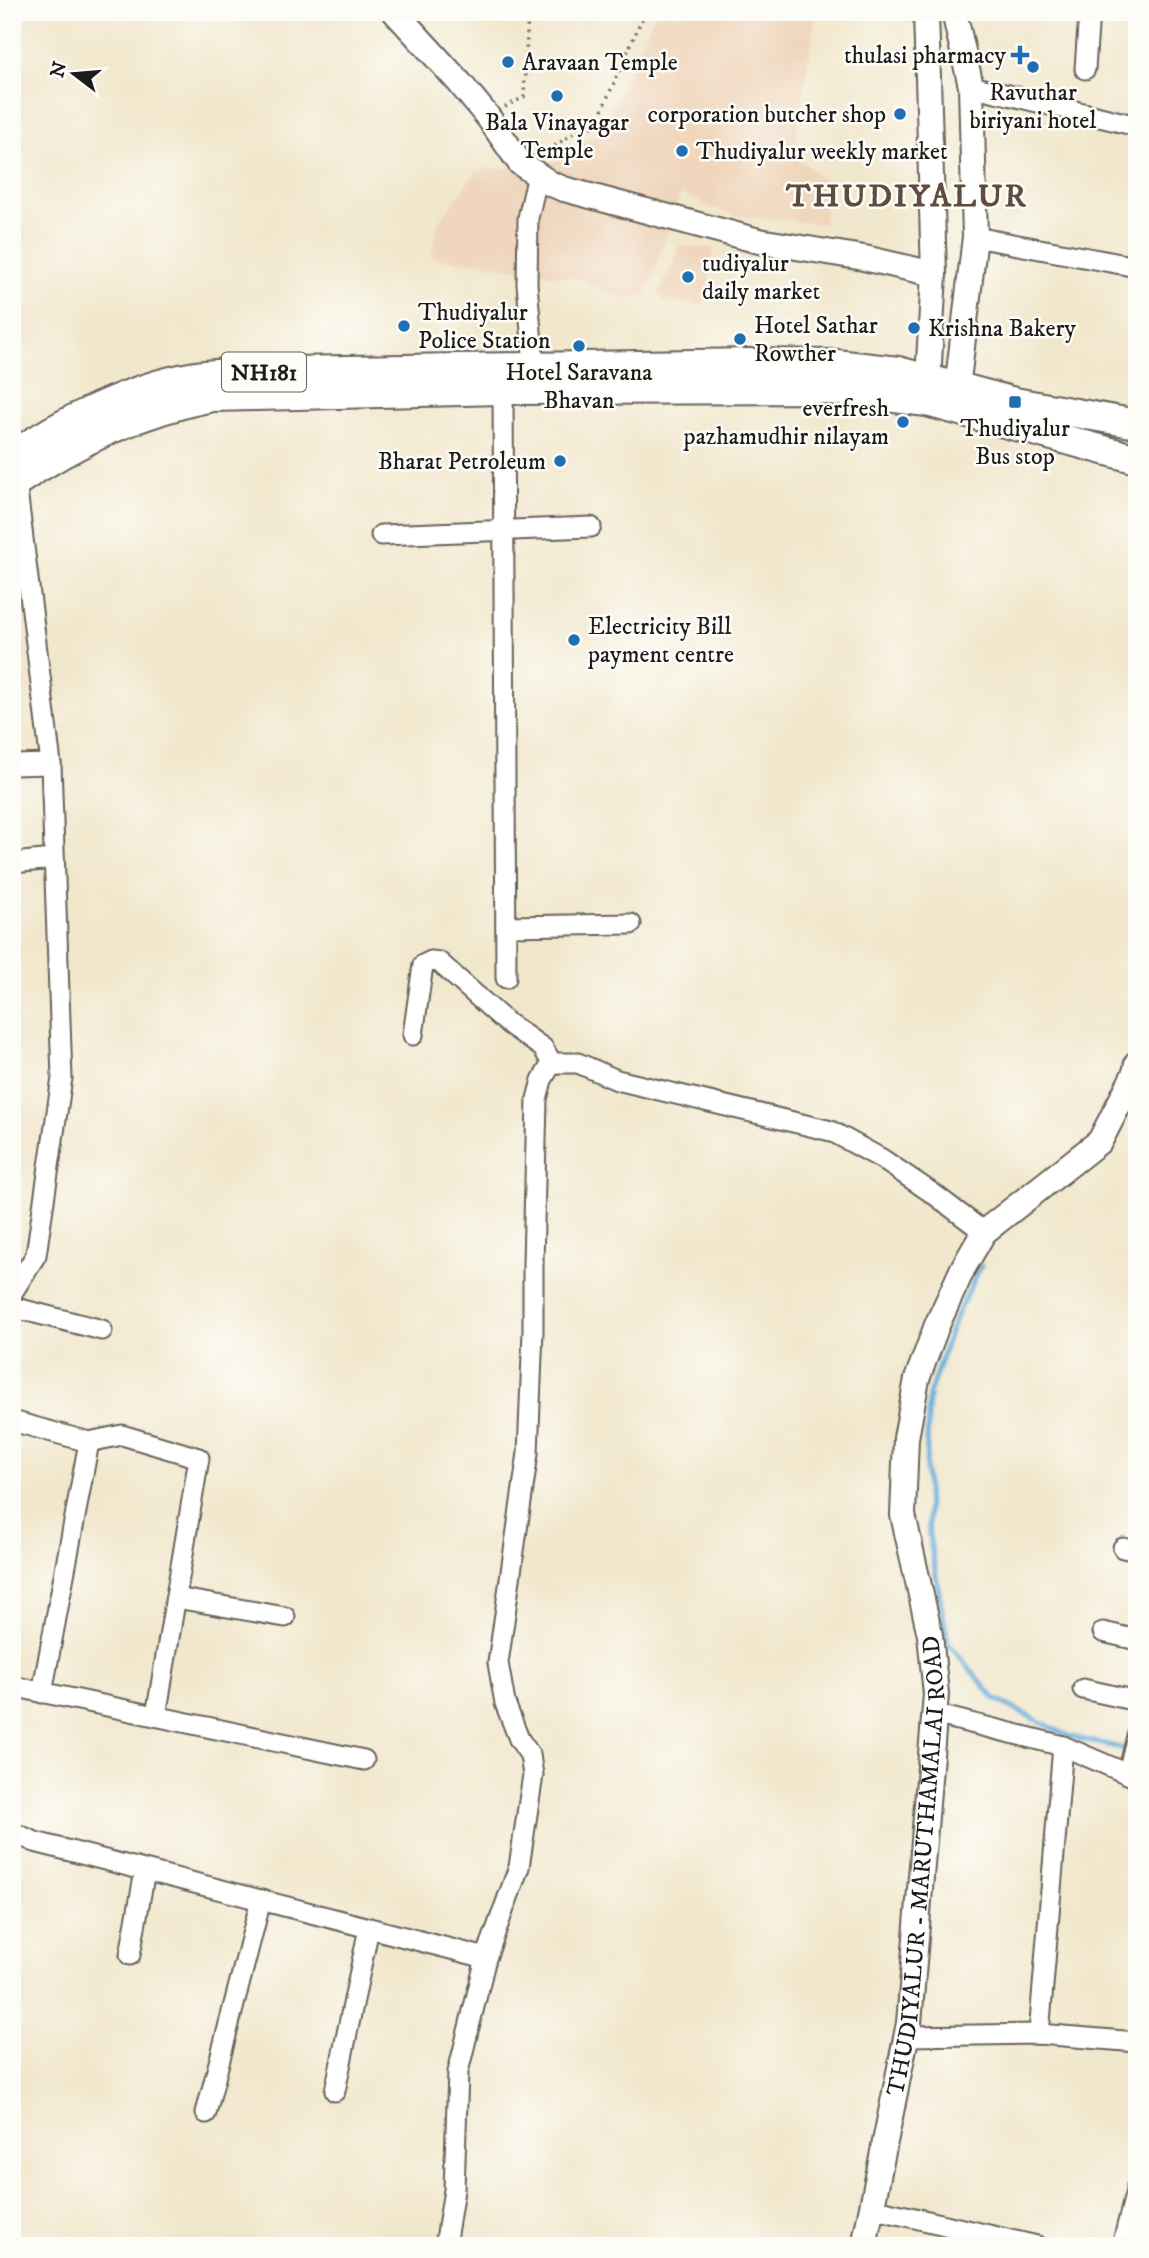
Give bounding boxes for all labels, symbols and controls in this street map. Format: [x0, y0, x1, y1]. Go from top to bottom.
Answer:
north arrow [38, 38, 108, 108]
place label: thulasi pharmacy [844, 41, 1007, 71]
marker: thulasi pharmacy [1012, 47, 1028, 63]
place label: Aravaan Temple [522, 48, 678, 78]
marker: Aravaan Temple [500, 54, 516, 70]
text: N [46, 59, 72, 80]
marker: Ravuthar biriyani hotel [1025, 59, 1041, 75]
place label: Ravuthar biriyani hotel [969, 78, 1097, 136]
marker: Bala Vinayagar Temple [549, 88, 565, 104]
place label: corporation butcher shop [648, 100, 886, 130]
marker: corporation butcher shop [892, 106, 908, 122]
place label: Bala Vinayagar Temple [485, 108, 629, 166]
place label: Thudiyalur weekly market [696, 137, 948, 167]
marker: Thudiyalur weekly market [674, 143, 690, 159]
district label: THUDIYALUR [785, 177, 1028, 217]
place label: tudiyalur daily market [702, 249, 820, 307]
marker: tudiyalur daily market [680, 269, 696, 285]
place label: Thudiyalur Police Station [418, 298, 551, 356]
place label: Hotel Sathar Rowther [754, 311, 878, 369]
place label: Krishna Bakery [928, 314, 1076, 344]
marker: Thudiyalur Police Station [396, 318, 412, 334]
marker: Krishna Bakery [906, 320, 922, 336]
marker: Hotel Sathar Rowther [732, 331, 748, 347]
marker: Hotel Saravana Bhavan [571, 338, 587, 354]
road number: NH181 [222, 352, 306, 392]
place label: Hotel Saravana Bhavan [506, 358, 653, 416]
place label: everfresh pazhamudhir nilayam [683, 394, 889, 452]
marker: Thudiyalur Bus stop [1007, 394, 1023, 410]
marker: everfresh pazhamudhir nilayam [895, 414, 911, 430]
place label: Thudiyalur Bus stop [960, 414, 1070, 472]
place label: Bharat Petroleum [378, 447, 546, 477]
marker: Bharat Petroleum [552, 453, 568, 469]
place label: Electricity Bill payment centre [587, 612, 734, 670]
marker: Electricity Bill payment centre [566, 632, 582, 648]
street label: THUDIYALUR - MARUTHAMALAI ROAD [881, 1634, 953, 2098]

